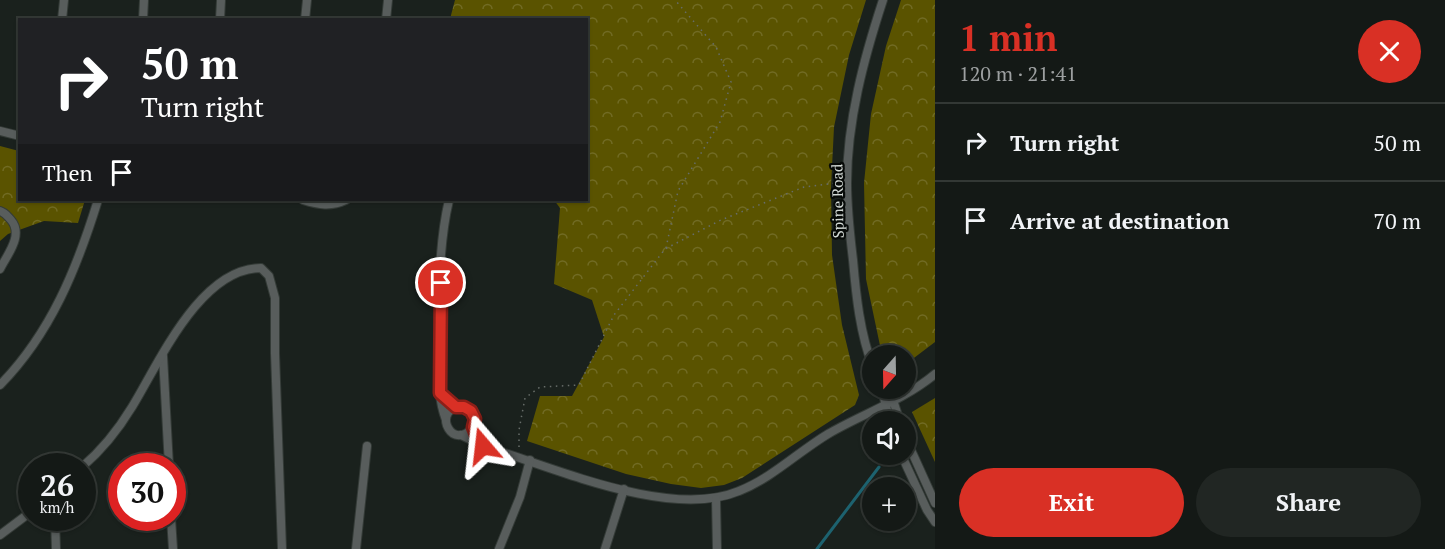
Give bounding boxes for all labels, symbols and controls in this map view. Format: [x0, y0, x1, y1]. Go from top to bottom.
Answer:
text: 1 min [959, 14, 1057, 61]
button: close [1358, 20, 1421, 83]
text: 50 m [141, 35, 239, 91]
icon: right [42, 42, 120, 120]
text: 120 m · 21:41 [959, 60, 1077, 87]
text: Turn right [141, 89, 264, 125]
icon: right [959, 126, 992, 159]
text: Turn right [1010, 128, 1119, 157]
text: 50 m [1373, 128, 1421, 157]
icon: arrive [105, 156, 138, 189]
text: Then [42, 158, 93, 187]
street label: Spine Road [826, 164, 848, 238]
icon: arrive [959, 204, 992, 237]
text: Arrive at destination [1010, 206, 1229, 235]
text: 70 m [1373, 206, 1421, 235]
pin [415, 257, 466, 308]
icon: arrive [424, 266, 457, 299]
north arrow [862, 345, 916, 399]
map controls [862, 345, 916, 531]
button: sound [862, 411, 916, 465]
position arrow [451, 414, 515, 478]
speed limit sign: 30 [108, 453, 186, 531]
text: 26 [40, 465, 74, 505]
button: Exit [959, 468, 1184, 537]
button: Share [1196, 468, 1421, 537]
button: + [862, 477, 916, 531]
text: km/h [40, 497, 74, 517]

